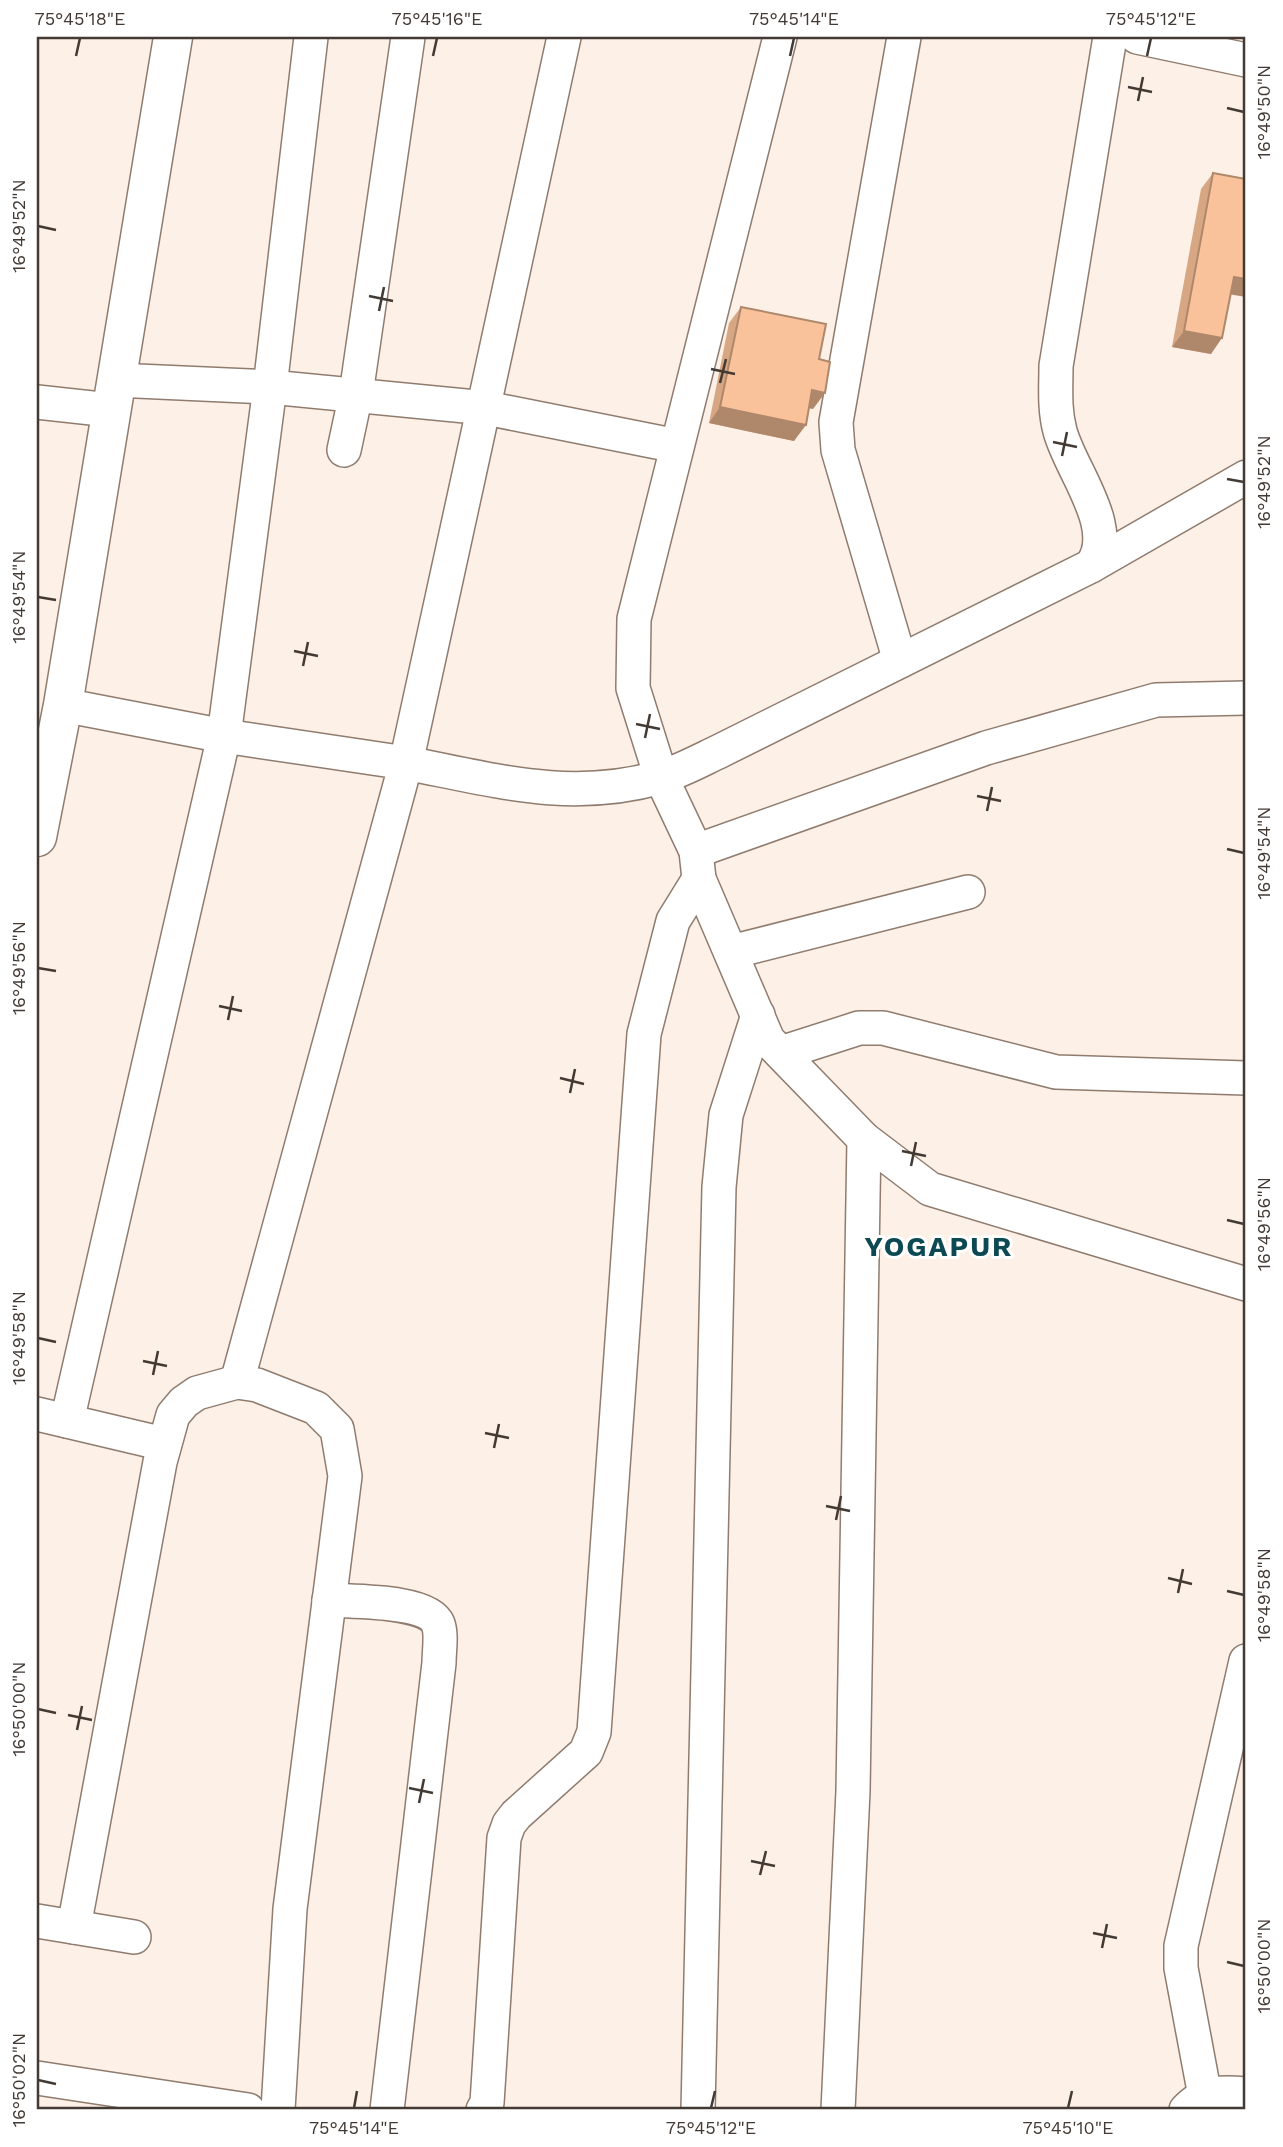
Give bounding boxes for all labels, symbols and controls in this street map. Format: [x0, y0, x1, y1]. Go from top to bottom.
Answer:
text: 75°45'18"E [35, 8, 125, 29]
text: 75°45'16"E [392, 8, 482, 29]
text: 75°45'14"E [749, 8, 839, 29]
text: 75°45'12"E [1106, 8, 1196, 29]
text: 16°49'50"N [1253, 65, 1274, 159]
text: 16°49'52"N [8, 179, 29, 273]
text: 16°49'52"N [1253, 435, 1274, 529]
text: 16°49'54"N [8, 550, 29, 644]
text: 16°49'54"N [1253, 806, 1274, 900]
text: 16°49'56"N [8, 921, 29, 1015]
text: 16°49'56"N [1253, 1177, 1274, 1271]
district label: YOGAPUR [865, 1230, 1013, 1263]
text: 16°49'58"N [8, 1291, 29, 1385]
text: 16°49'58"N [1253, 1548, 1274, 1642]
text: 16°50'00"N [8, 1662, 29, 1757]
text: 16°50'00"N [1253, 1919, 1274, 2014]
text: 16°50'02"N [8, 2033, 29, 2127]
text: 75°45'14"E [309, 2117, 399, 2138]
text: 75°45'12"E [666, 2117, 756, 2138]
text: 75°45'10"E [1022, 2117, 1114, 2138]

